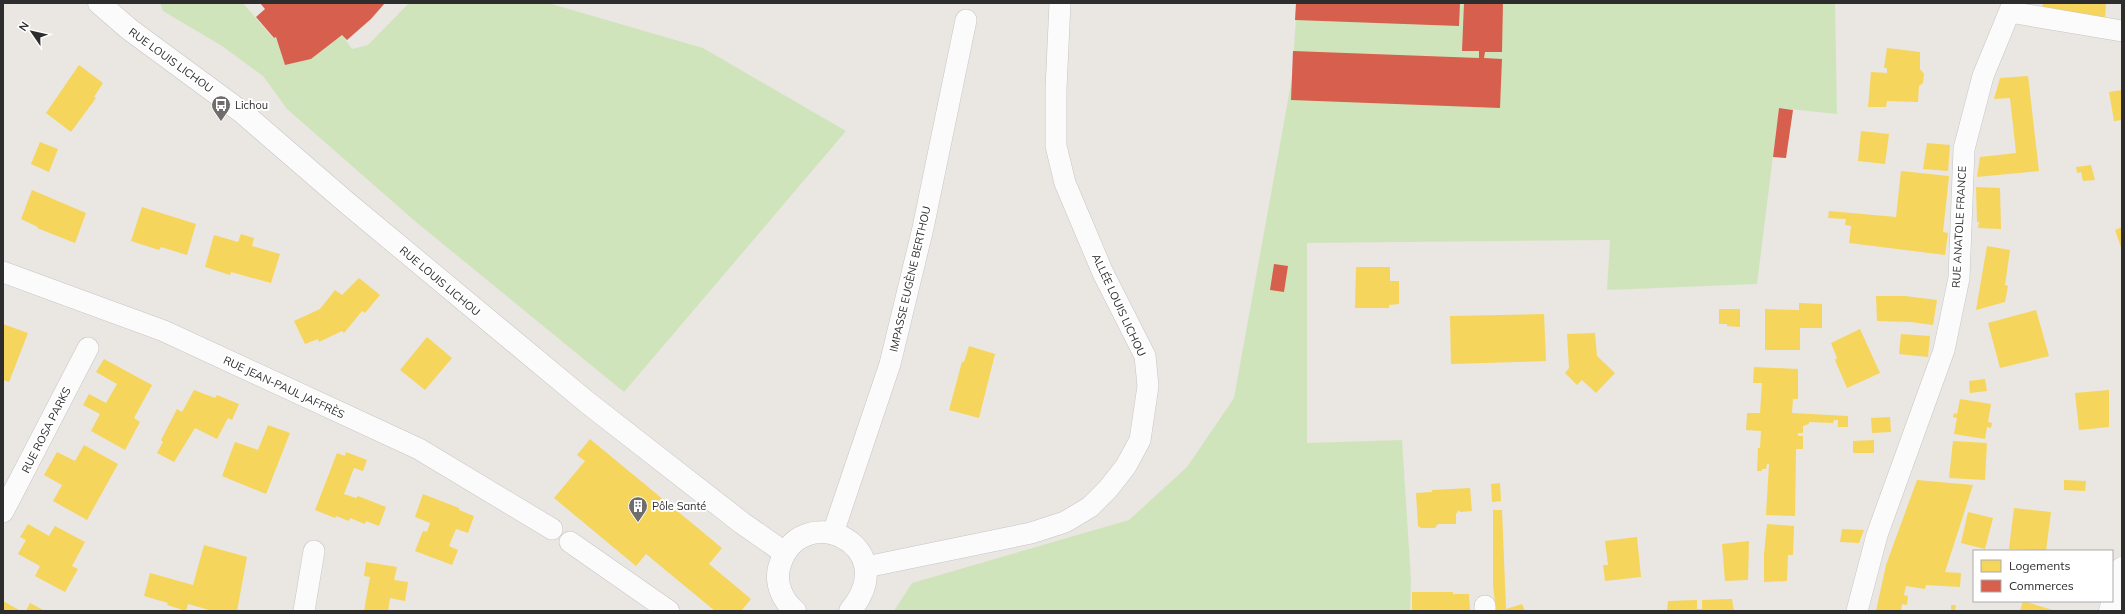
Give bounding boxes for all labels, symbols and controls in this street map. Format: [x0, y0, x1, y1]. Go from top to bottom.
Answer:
north arrow [12, 12, 52, 52]
text: N [16, 19, 32, 34]
street label: RUE LOUIS LICHOU [126, 25, 216, 95]
bus stop icon: Lichou [210, 94, 232, 122]
place label: Lichou [235, 98, 268, 112]
street label: RUE ANATOLE FRANCE [1949, 165, 1969, 289]
street label: IMPASSE EUGÈNE BERTHOU [886, 205, 934, 353]
street label: RUE LOUIS LICHOU [397, 243, 483, 319]
street label: ALLÉE LOUIS LICHOU [1089, 251, 1149, 359]
street label: RUE JEAN-PAUL JAFFRÈS [221, 353, 347, 421]
street label: RUE ROSA PARKS [18, 385, 74, 475]
building icon: Pôle Santé [627, 495, 649, 523]
place label: Pôle Santé [652, 499, 706, 513]
legend [1973, 550, 2113, 602]
text: Logements [2009, 558, 2070, 573]
text: Commerces [2009, 578, 2074, 593]

